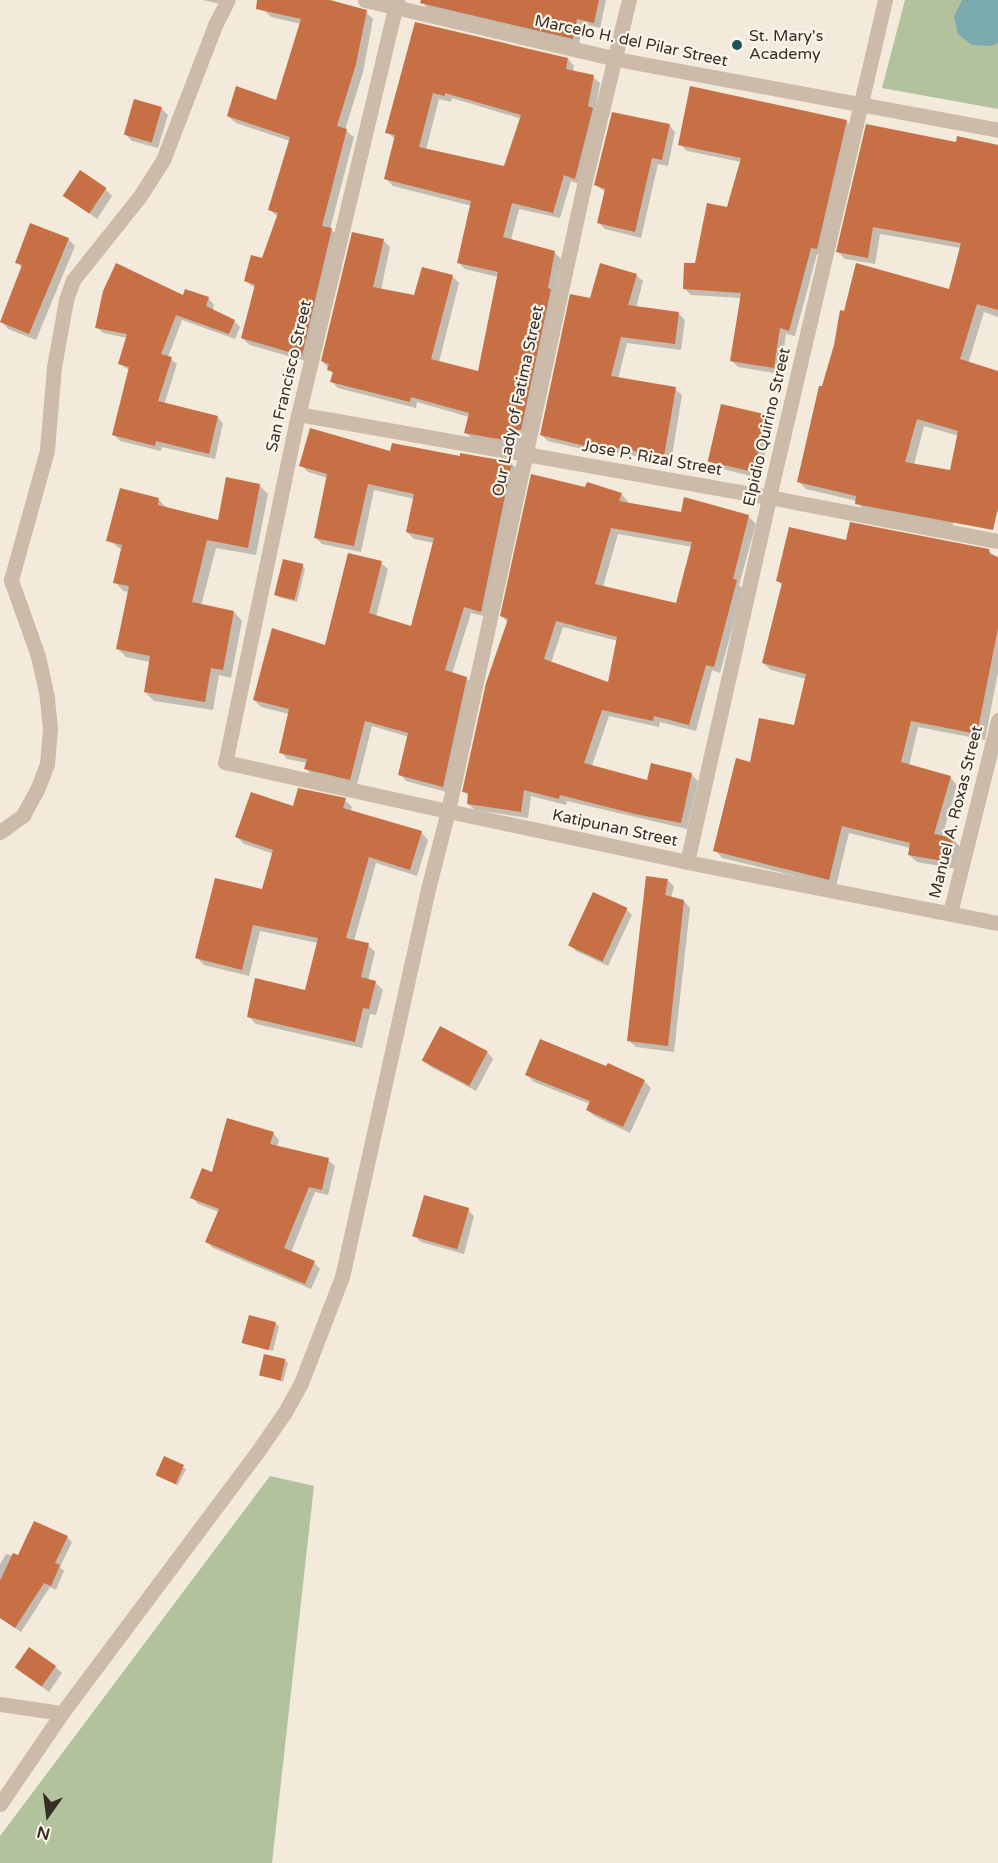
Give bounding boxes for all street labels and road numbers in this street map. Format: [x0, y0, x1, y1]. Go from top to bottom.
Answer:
street label: Marcelo H. del Pilar Street [533, 11, 729, 71]
street label: San Francisco Street [262, 298, 316, 454]
street label: Our Lady of Fatima Street [488, 304, 548, 498]
street label: Elpidio Quirino Street [739, 346, 795, 508]
street label: Jose P. Rizal Street [580, 436, 724, 480]
street label: Manuel A. Roxas Street [925, 724, 987, 900]
street label: Katipunan Street [550, 805, 680, 851]

